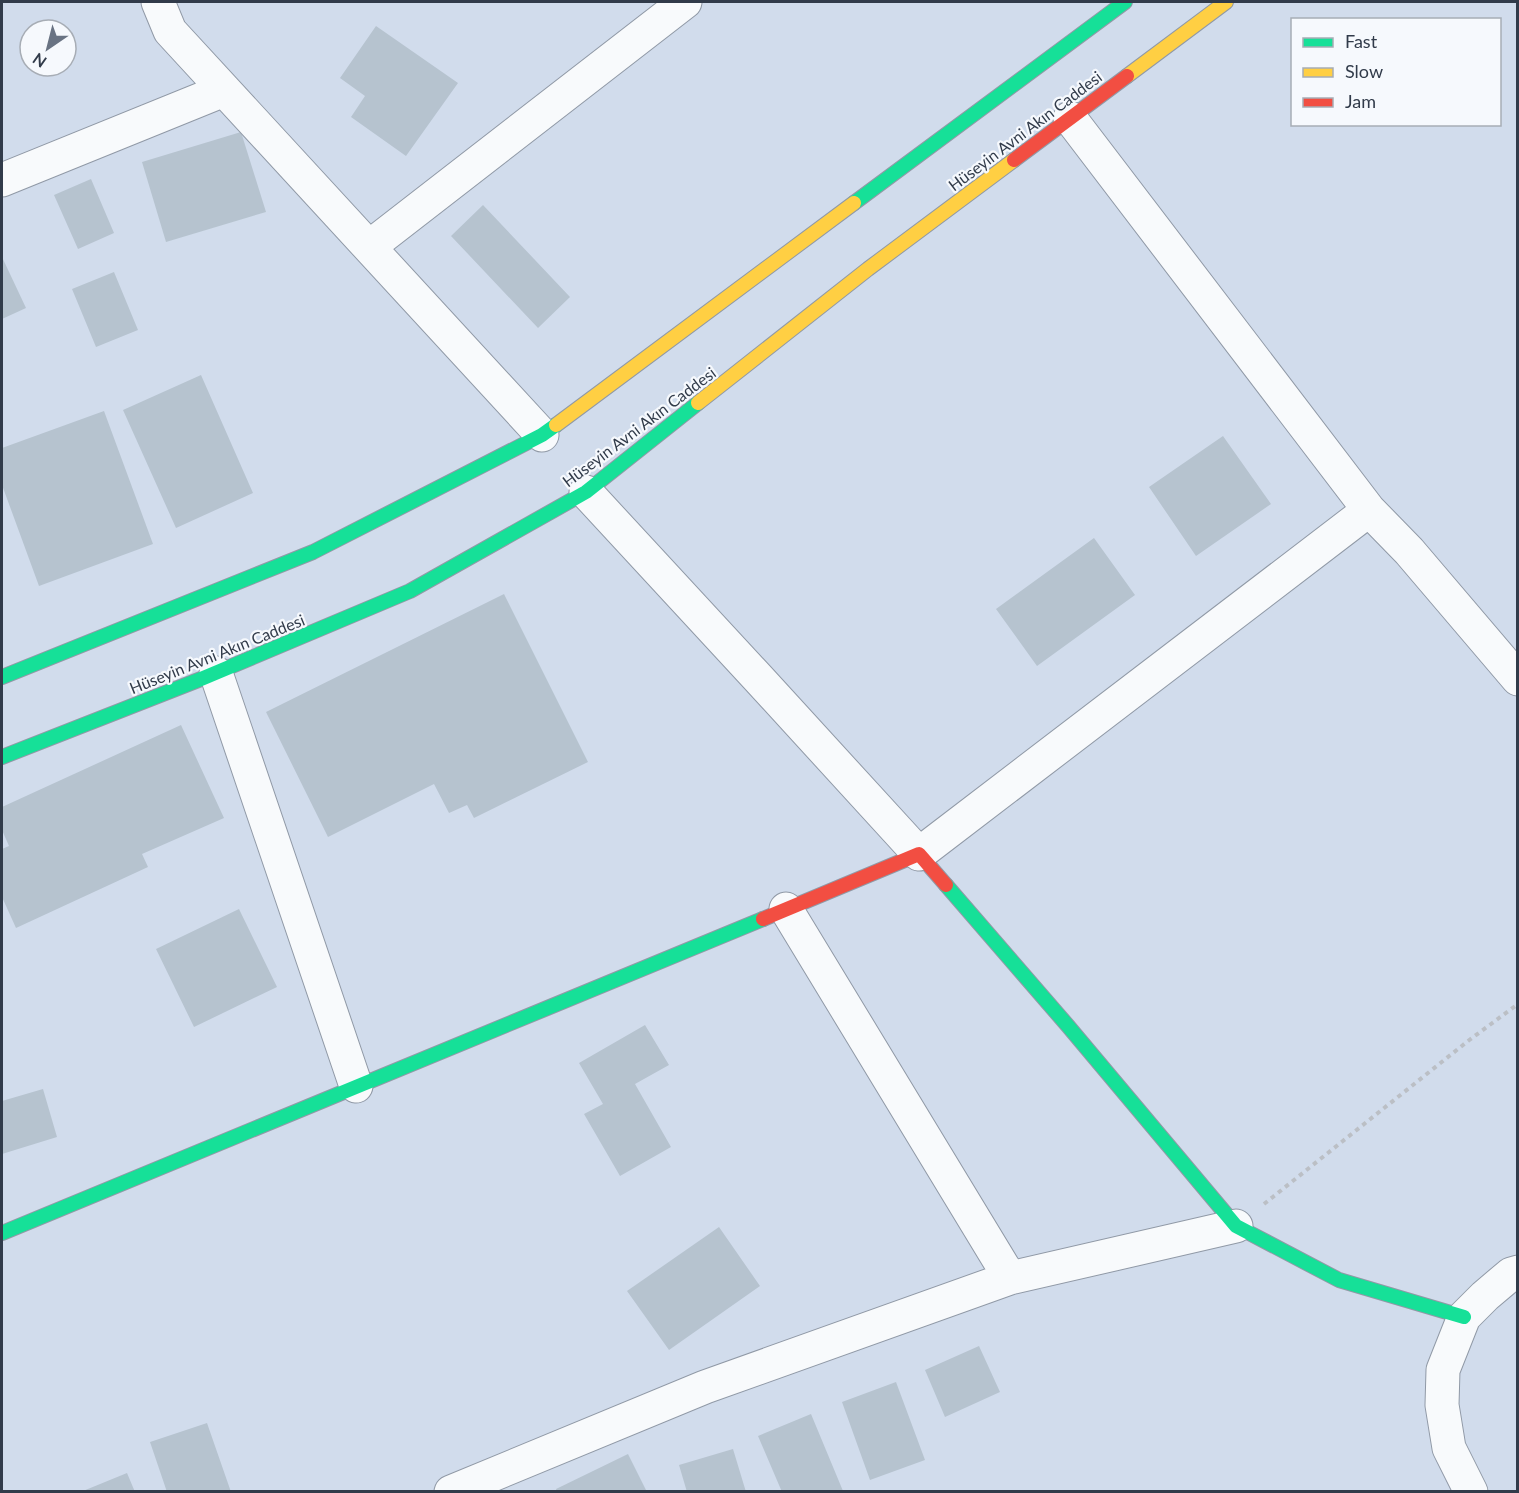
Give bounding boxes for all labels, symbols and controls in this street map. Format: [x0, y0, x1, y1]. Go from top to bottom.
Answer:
north arrow [18, 18, 78, 78]
legend [1291, 18, 1501, 126]
text: Fast [1345, 30, 1378, 52]
text: N [29, 49, 50, 72]
text: Slow [1345, 60, 1383, 82]
street label: Hüseyin Avni Akın Caddesi [944, 67, 1105, 194]
text: Jam [1345, 90, 1376, 112]
street label: Hüseyin Avni Akın Caddesi [558, 363, 719, 490]
street label: Hüseyin Avni Akın Caddesi [127, 610, 307, 697]

